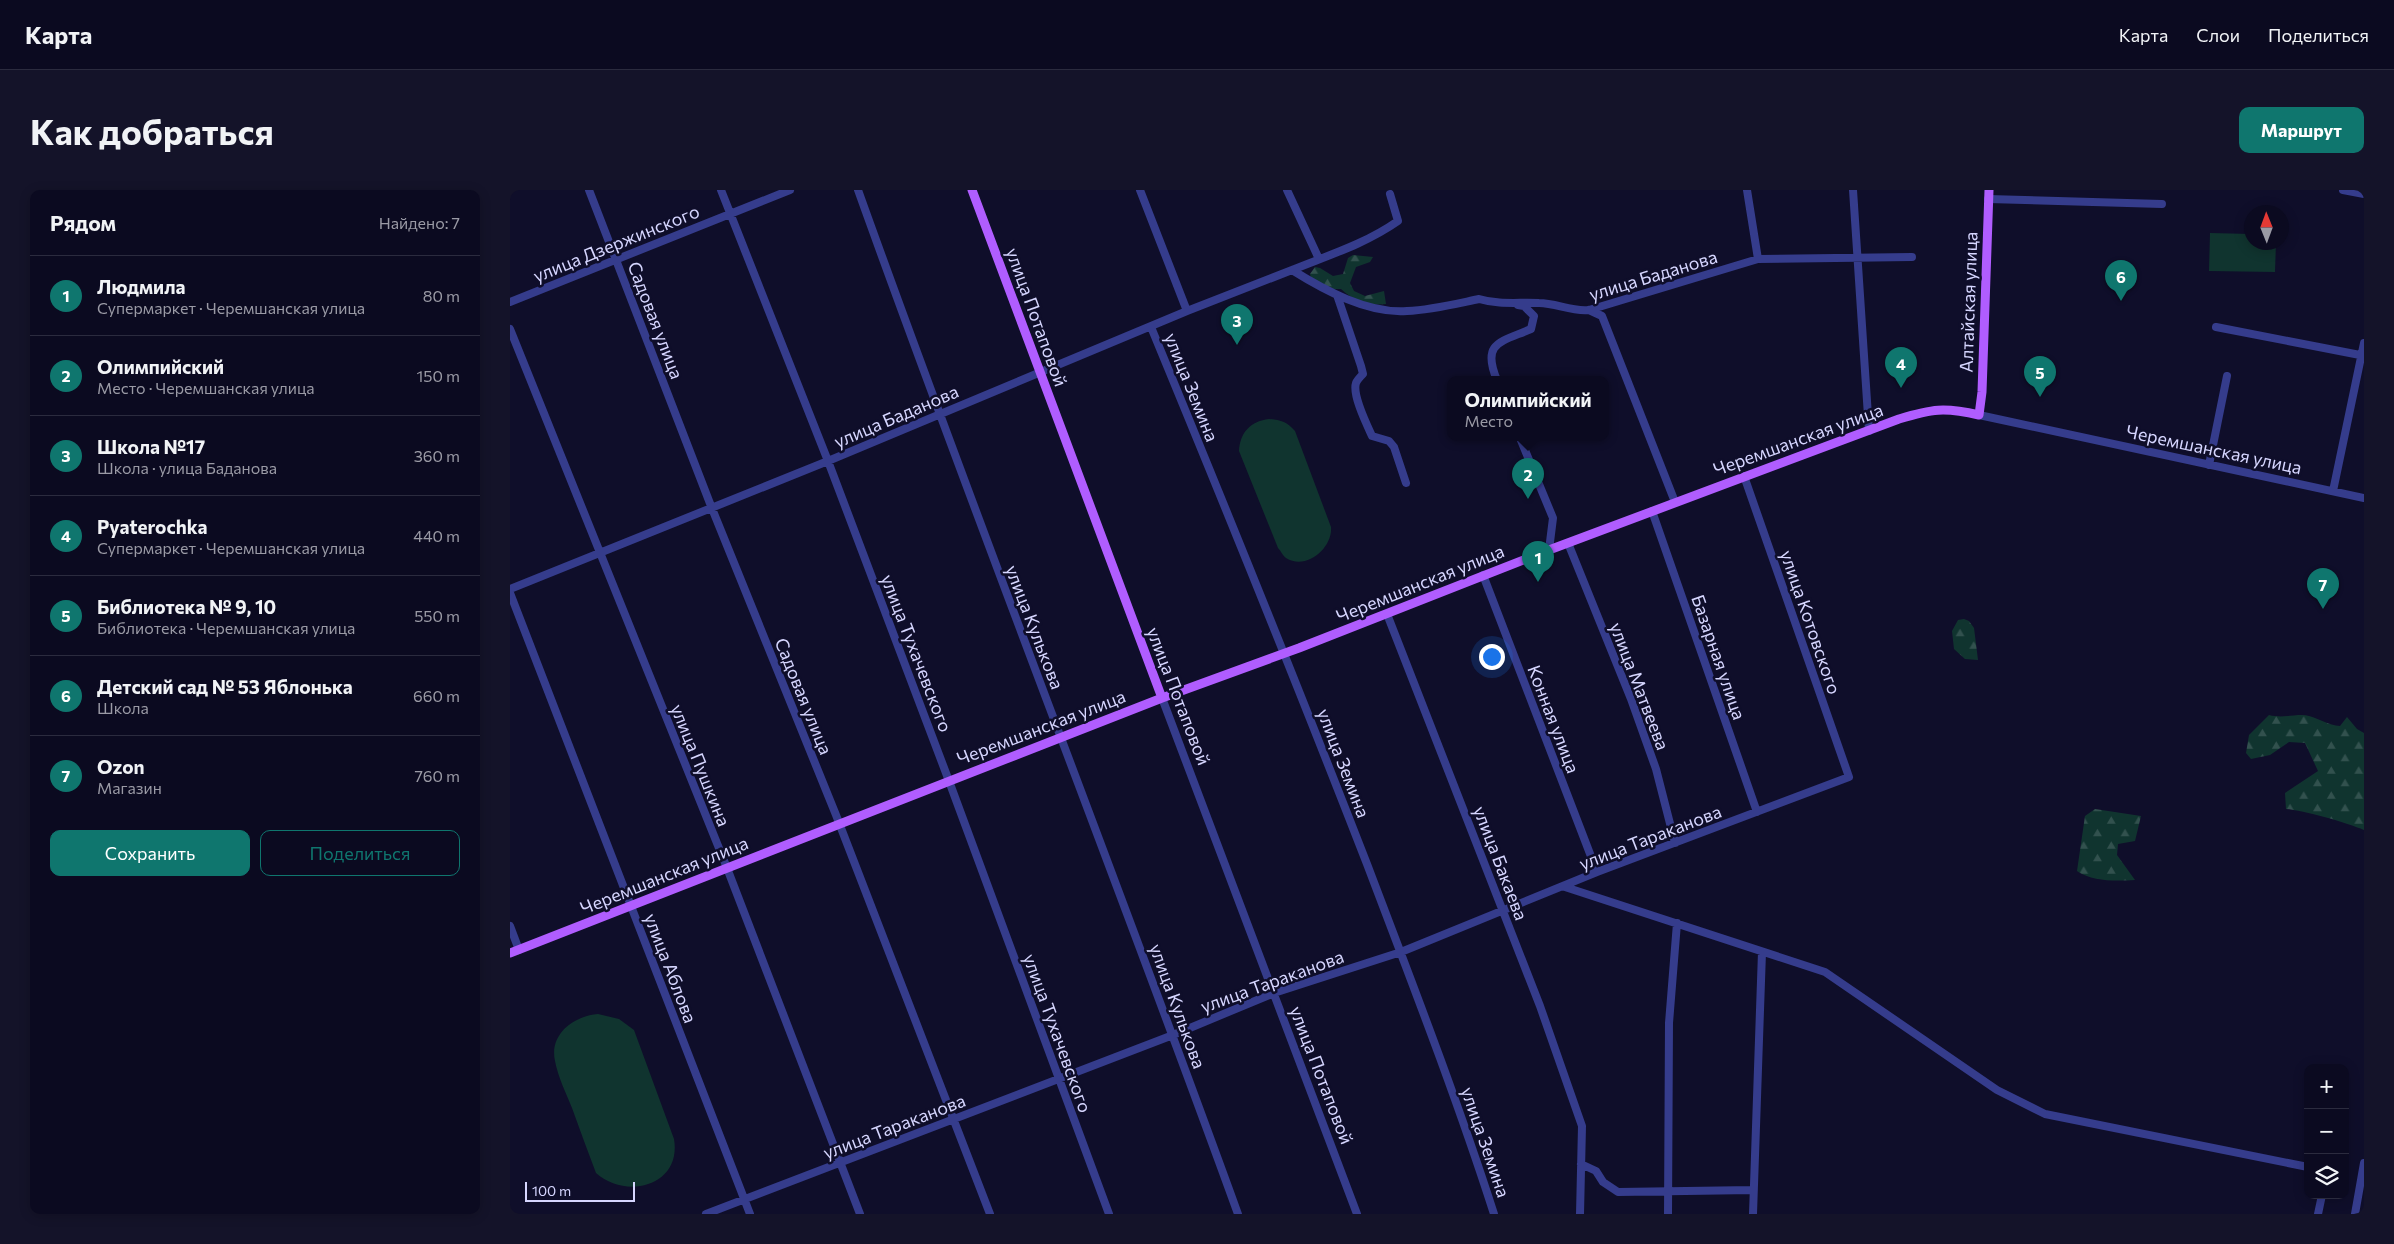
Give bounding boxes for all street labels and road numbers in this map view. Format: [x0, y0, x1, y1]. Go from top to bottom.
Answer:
street label: улица Дзержинского [530, 200, 702, 286]
street label: Алтайская улица [1955, 231, 1981, 373]
street label: улица Потаповой [1002, 245, 1072, 389]
street label: улица Баданова [1586, 245, 1720, 305]
street label: Садовая улица [624, 258, 688, 382]
street label: улица Земина [1160, 329, 1224, 445]
street label: улица Баданова [830, 380, 962, 452]
street label: Черемшанская улица [1710, 398, 1886, 480]
street label: Черемшанская улица [2124, 420, 2304, 478]
street label: Черемшанская улица [1333, 539, 1507, 627]
street label: улица Котовского [1776, 547, 1846, 697]
street label: улица Кулькова [1001, 562, 1069, 692]
street label: улица Тухачевского [877, 571, 957, 735]
street label: Базарная улица [1687, 592, 1751, 722]
street label: улица Матвеева [1606, 619, 1674, 753]
street label: улица Потаповой [1143, 624, 1215, 768]
street label: Садовая улица [771, 634, 837, 758]
street label: Конная улица [1523, 662, 1585, 776]
street label: Черемшанская улица [953, 685, 1129, 769]
street label: улица Пушкина [666, 701, 736, 829]
street label: улица Земина [1313, 705, 1375, 821]
street label: улица Тараканова [1576, 800, 1724, 874]
street label: улица Бакаева [1469, 803, 1533, 923]
street label: Черемшанская улица [577, 831, 751, 919]
street label: улица Аблова [640, 910, 702, 1026]
street label: улица Кулькова [1145, 941, 1211, 1071]
street label: улица Тараканова [1197, 945, 1347, 1017]
street label: улица Тухачевского [1019, 951, 1097, 1115]
street label: улица Потаповой [1286, 1003, 1358, 1147]
street label: улица Земина [1457, 1084, 1515, 1200]
street label: улица Тараканова [820, 1089, 968, 1163]

